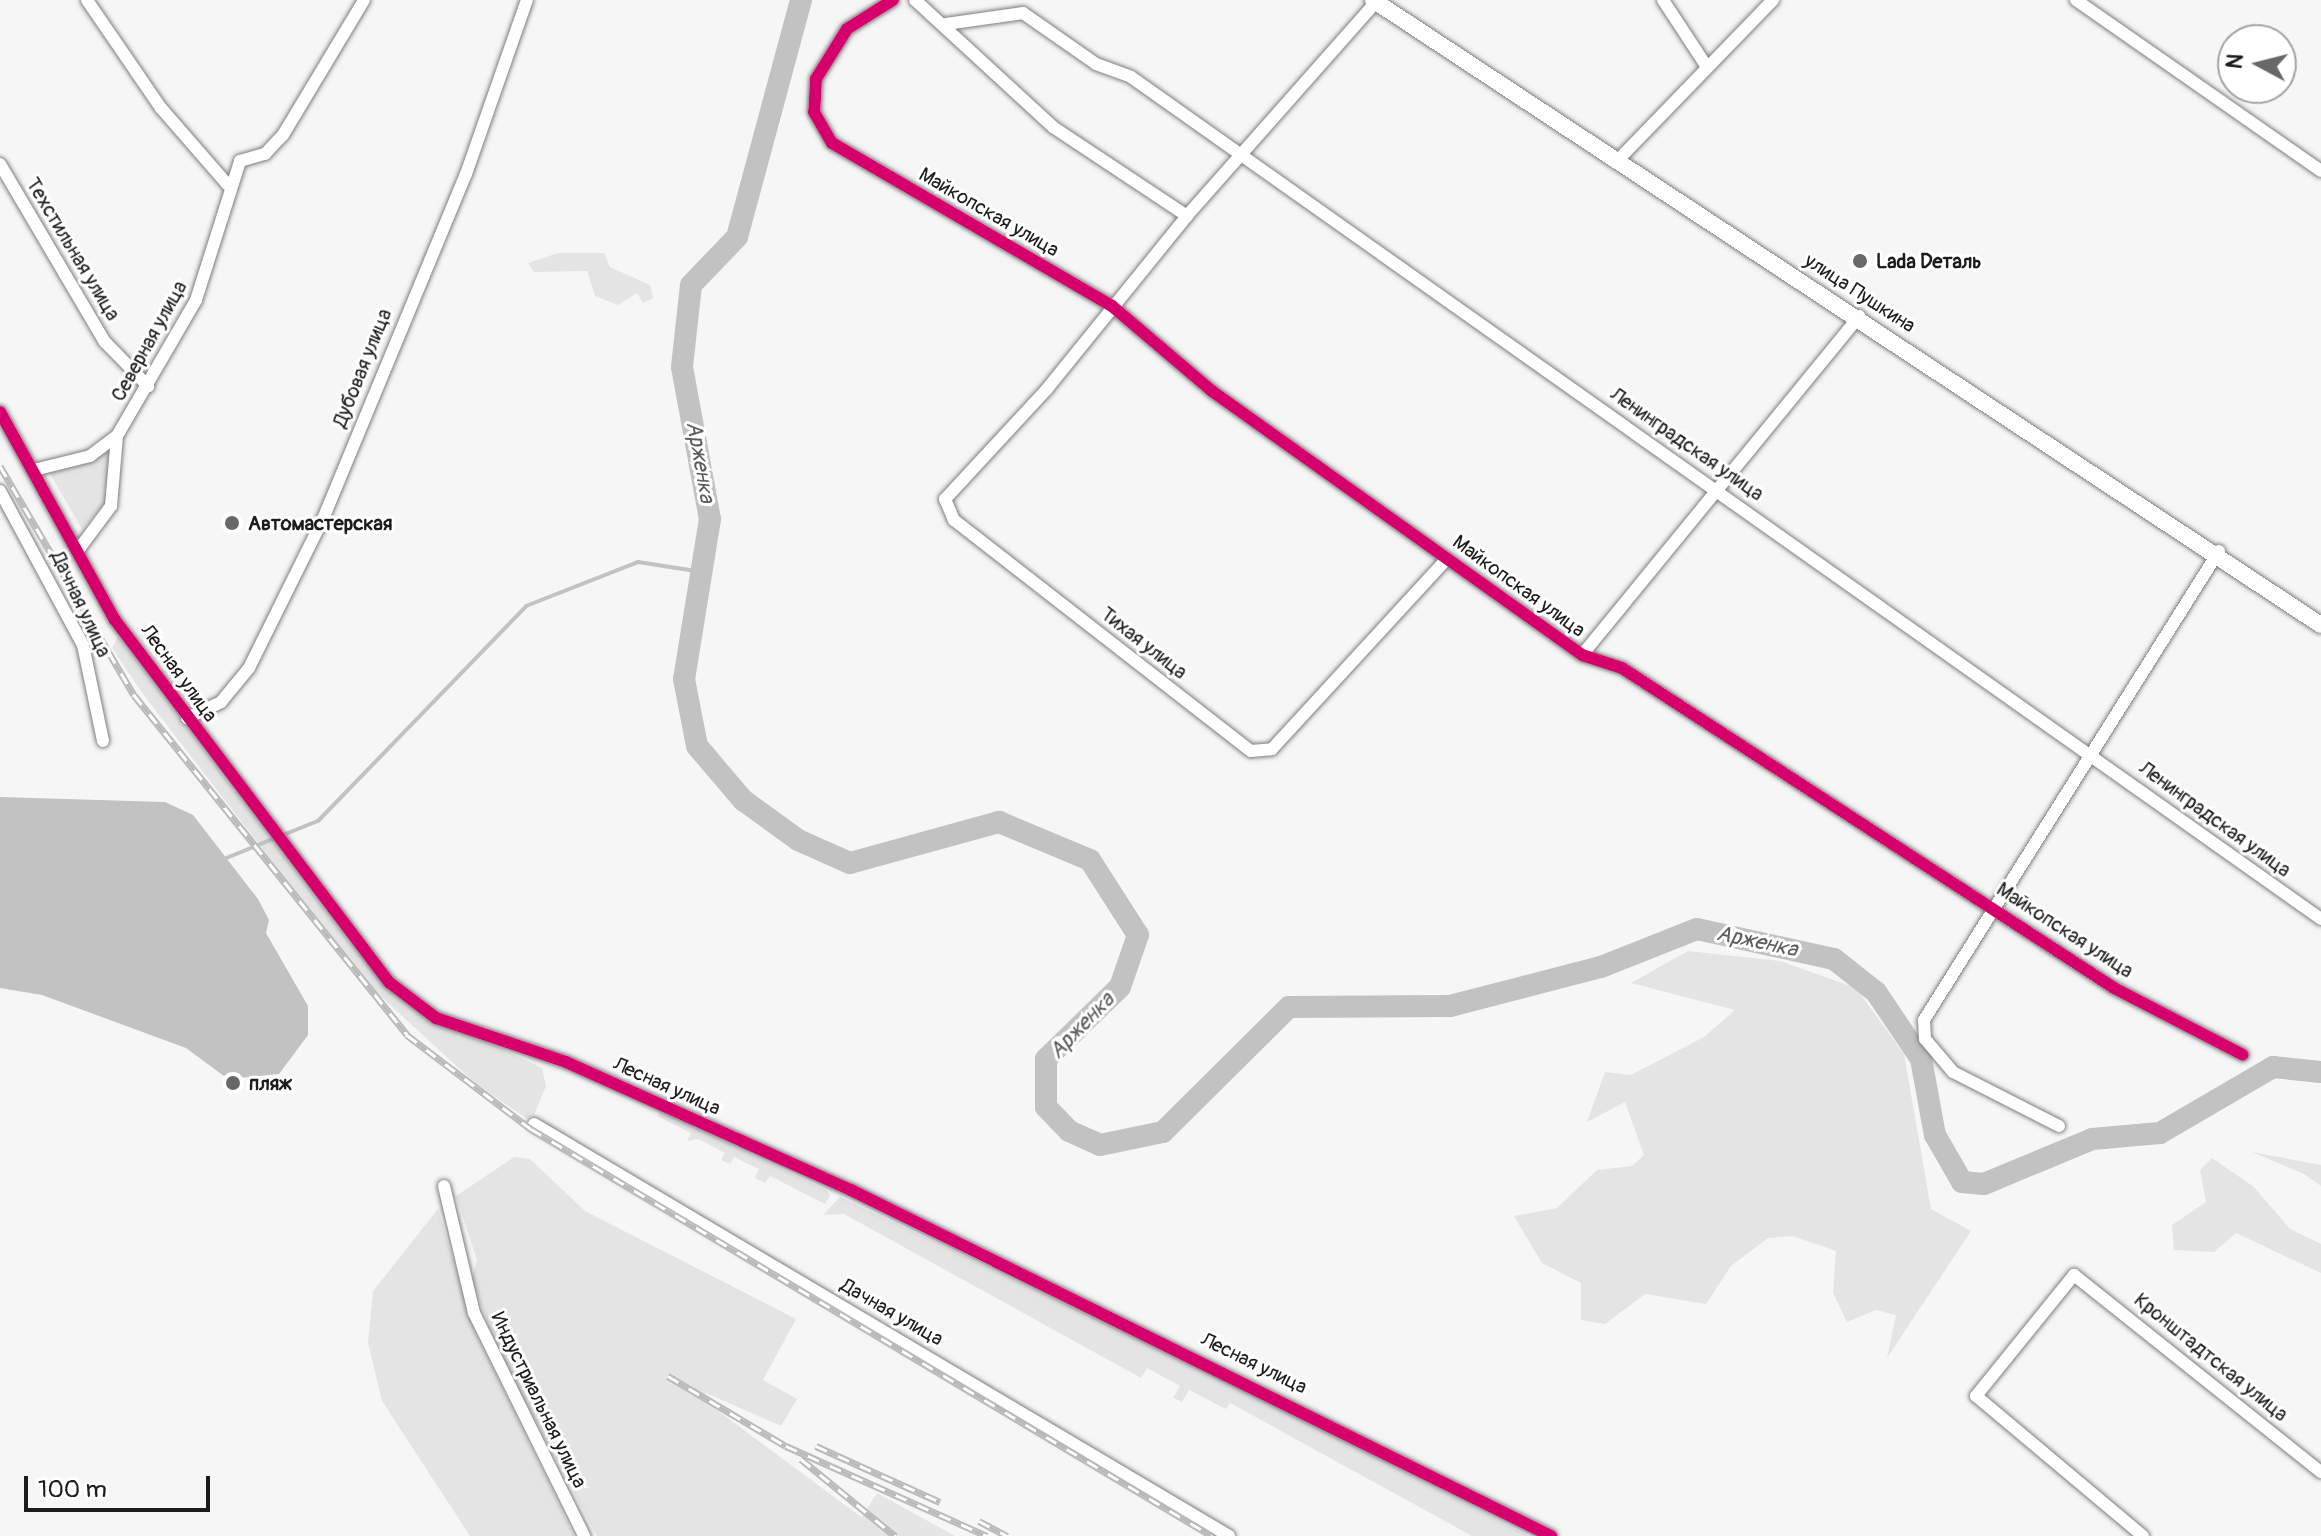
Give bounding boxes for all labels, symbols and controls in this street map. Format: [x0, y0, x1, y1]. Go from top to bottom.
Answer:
north arrow [2217, 24, 2297, 104]
text: N [2220, 52, 2250, 70]
street label: Майкопская улица [915, 162, 1063, 262]
street label: Техстильная улица [21, 173, 125, 325]
street label: улица Пушкина [1800, 248, 1920, 338]
place label: Lada Dеталь [1876, 249, 1981, 273]
marker: Lada Dеталь [1851, 252, 1869, 270]
street label: Северная улица [106, 277, 192, 405]
street label: Дубовая улица [327, 305, 397, 431]
street label: Ленинградская улица [1606, 382, 1768, 506]
water label: Арженка [680, 419, 720, 505]
place label: Автомастерская [248, 511, 392, 535]
marker: Автомастерская [223, 514, 241, 532]
street label: Майкопская улица [1448, 530, 1590, 642]
street label: Дачная улица [46, 547, 116, 661]
street label: Тихая улица [1096, 602, 1192, 684]
street label: Лесная улица [136, 619, 222, 727]
street label: Ленинградская улица [2134, 756, 2296, 882]
street label: Майкопская улица [1992, 877, 2138, 983]
water label: Арженка [1714, 921, 1800, 963]
water label: Арженка [1044, 987, 1120, 1065]
street label: Лесная улица [610, 1052, 724, 1120]
place label: пляж [249, 1071, 292, 1095]
marker: пляж [224, 1074, 242, 1092]
street label: Дачная улица [837, 1273, 947, 1351]
street label: Кронштадтская улица [2129, 1288, 2293, 1426]
street label: Индустриальная улица [486, 1308, 592, 1492]
street label: Лесная улица [1197, 1327, 1311, 1399]
scale bar [28, 1460, 214, 1510]
text: 100 m [38, 1475, 107, 1504]

